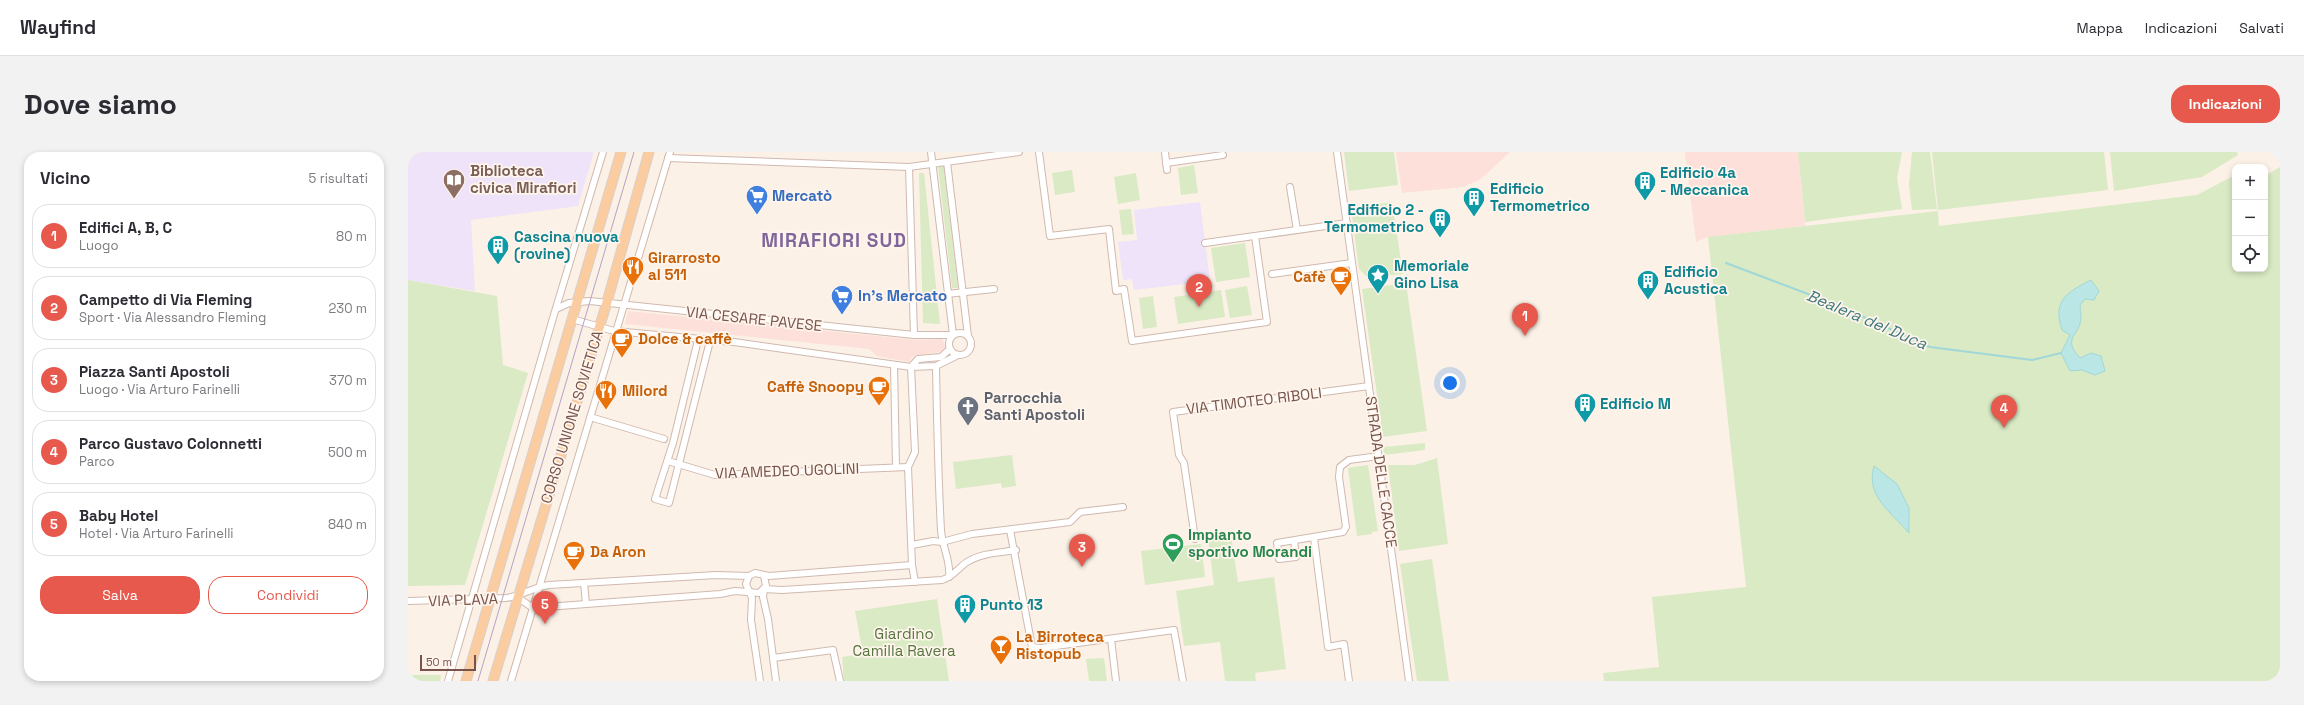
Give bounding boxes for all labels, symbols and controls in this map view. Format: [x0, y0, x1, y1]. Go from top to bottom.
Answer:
text: Wayfind [20, 15, 96, 40]
text: Mappa [2077, 19, 2123, 37]
text: Indicazioni [2145, 19, 2217, 37]
text: Salvati [2239, 19, 2284, 37]
button: Indicazioni [2171, 85, 2280, 123]
text: Dove siamo [24, 86, 177, 122]
place label: Biblioteca civica Mirafiori [470, 161, 577, 197]
place label: Edificio 4a - Meccanica [1660, 163, 1749, 199]
map controls [2232, 164, 2268, 272]
button: + [2232, 164, 2268, 200]
text: Vicino [40, 167, 90, 189]
library icon: Biblioteca civica Mirafiori [441, 167, 467, 200]
building icon: Edificio 4a - Meccanica [1632, 169, 1658, 202]
text: 5 risultati [309, 170, 368, 187]
place label: Edificio Termometrico [1490, 179, 1590, 215]
supermarket icon: Mercatò [744, 183, 770, 216]
building icon: Edificio Termometrico [1461, 185, 1487, 218]
place label: Mercatò [772, 186, 832, 205]
place label: Edificio 2 - Termometrico [1324, 200, 1424, 236]
button: − [2232, 200, 2268, 236]
building icon: Edificio 2 - Termometrico [1427, 206, 1453, 239]
text: Edifici A, B, C [79, 218, 172, 237]
place label: Cascina nuova (rovine) [514, 227, 619, 263]
text: 1 [51, 228, 57, 245]
text: 80 m [336, 228, 367, 245]
district label: MIRAFIORI SUD [761, 228, 907, 253]
building icon: Cascina nuova (rovine) [485, 233, 511, 266]
button: locate [2232, 236, 2268, 272]
text: Luogo [79, 237, 118, 254]
place label: Girarrosto al 511 [648, 248, 721, 284]
restaurant icon: Girarrosto al 511 [620, 254, 646, 287]
place label: Memoriale Gino Lisa [1394, 256, 1469, 292]
place icon: Memoriale Gino Lisa [1365, 262, 1391, 295]
place label: Edificio Acustica [1664, 262, 1728, 298]
cafe icon: Cafè [1328, 264, 1354, 297]
place label: Cafè [1293, 267, 1326, 286]
building icon: Edificio Acustica [1635, 268, 1661, 301]
pin: 2 [1186, 274, 1212, 307]
supermarket icon: In's Mercato [829, 283, 855, 316]
water label: Bealera del Duca [1803, 285, 1931, 355]
place label: In's Mercato [858, 286, 947, 305]
text: Campetto di Via Fleming [79, 290, 252, 309]
text: 2 [50, 300, 58, 317]
text: 230 m [329, 300, 367, 317]
street label: VIA CESARE PAVESE [685, 302, 823, 335]
pin: 1 [1512, 303, 1538, 336]
text: Sport · Via Alessandro Fleming [79, 309, 266, 326]
cafe icon: Dolce & caffè [609, 326, 635, 359]
street label: CORSO UNIONE SOVIETICA [536, 328, 607, 506]
place label: Dolce & caffè [638, 329, 732, 348]
text: Piazza Santi Apostoli [79, 362, 230, 381]
text: 3 [50, 372, 58, 389]
text: 370 m [329, 372, 367, 389]
your location [1440, 373, 1460, 393]
cafe icon: Caffè Snoopy [866, 374, 892, 407]
place label: Caffè Snoopy [767, 377, 864, 396]
restaurant icon: Milord [593, 378, 619, 411]
text: Luogo · Via Arturo Farinelli [79, 381, 240, 398]
place label: Milord [622, 381, 668, 400]
street label: VIA TIMOTEO RIBOLI [1185, 383, 1323, 418]
place label: Parrocchia Santi Apostoli [984, 388, 1085, 424]
building icon: Edificio M [1572, 391, 1598, 424]
church icon: Parrocchia Santi Apostoli [955, 394, 981, 427]
place label: Edificio M [1600, 394, 1671, 413]
street label: STRADA DELLE CACCE [1361, 395, 1402, 549]
pin: 4 [1991, 395, 2017, 428]
text: Parco Gustavo Colonnetti [79, 434, 262, 453]
text: 4 [50, 444, 58, 461]
text: 500 m [328, 444, 367, 461]
text: Parco [79, 453, 115, 470]
street label: VIA AMEDEO UGOLINI [714, 458, 859, 483]
text: Baby Hotel [79, 506, 158, 525]
text: 5 [50, 516, 58, 533]
text: 840 m [328, 516, 367, 533]
text: Hotel · Via Arturo Farinelli [79, 525, 234, 542]
place label: Impianto sportivo Morandi [1188, 525, 1312, 561]
sports icon: Impianto sportivo Morandi [1160, 531, 1186, 564]
pin: 3 [1069, 534, 1095, 567]
cafe icon: Da Aron [561, 539, 587, 572]
place label: Da Aron [590, 542, 646, 561]
button: Salva [40, 576, 200, 614]
button: Condividi [208, 576, 368, 614]
street label: VIA PLAVA [428, 589, 499, 610]
pin: 5 [532, 591, 558, 624]
building icon: Punto 13 [952, 592, 978, 625]
place label: Punto 13 [980, 595, 1043, 614]
park label: Giardino Camilla Ravera [852, 624, 956, 660]
place label: La Birroteca Ristopub [1016, 627, 1104, 663]
bar icon: La Birroteca Ristopub [988, 633, 1014, 666]
scale bar [420, 653, 476, 672]
text: 50 m [426, 655, 452, 669]

